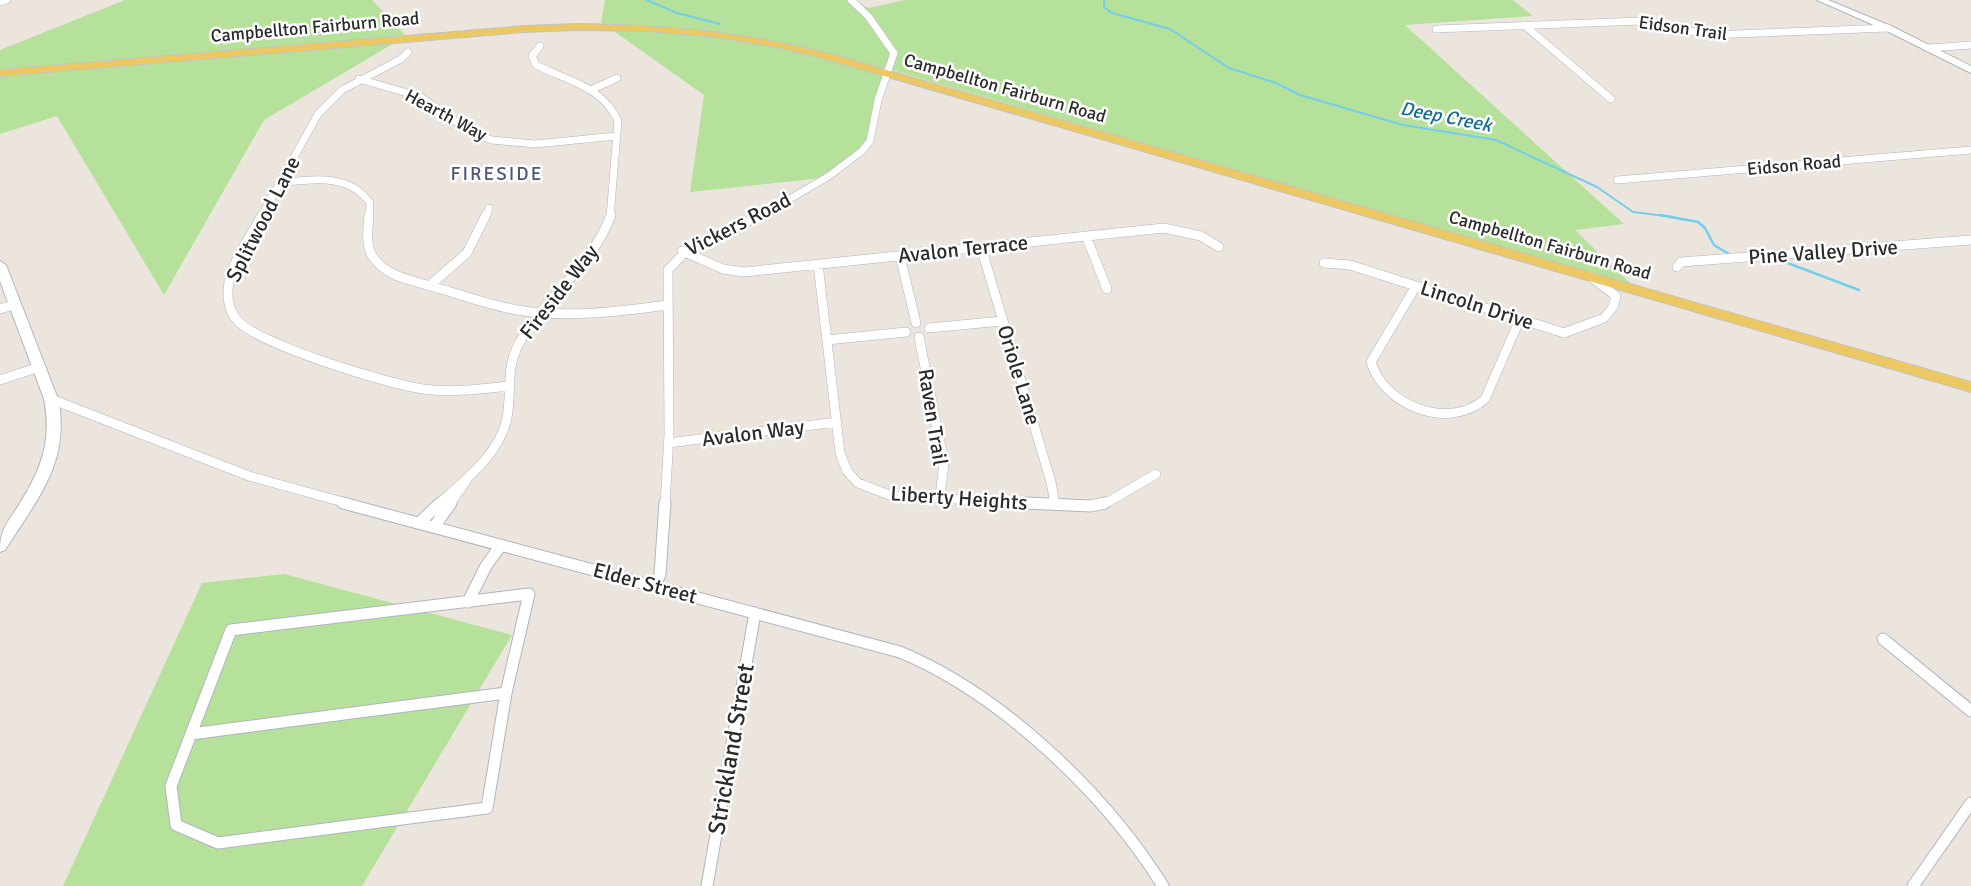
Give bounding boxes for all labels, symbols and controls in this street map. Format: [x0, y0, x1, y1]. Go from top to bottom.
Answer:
street label: Campbellton Fairburn Road [210, 7, 420, 47]
street label: Eidson Trail [1637, 11, 1729, 45]
street label: Campbellton Fairburn Road [901, 49, 1109, 127]
street label: Hearth Way [401, 84, 491, 146]
water label: Deep Creek [1398, 96, 1495, 138]
street label: Eidson Road [1746, 150, 1842, 180]
street label: Splitwood Lane [220, 152, 306, 286]
district label: FIRESIDE [451, 162, 543, 186]
street label: Vickers Road [681, 186, 795, 262]
street label: Campbellton Fairburn Road [1446, 206, 1654, 284]
street label: Avalon Terrace [897, 229, 1029, 269]
street label: Pine Valley Drive [1747, 234, 1899, 270]
street label: Fireside Way [514, 239, 604, 345]
street label: Lincoln Drive [1417, 274, 1537, 336]
street label: Oriole Lane [992, 322, 1046, 428]
street label: Raven Trail [912, 367, 954, 467]
street label: Avalon Way [700, 414, 806, 452]
street label: Liberty Heights [890, 480, 1028, 516]
street label: Elder Street [590, 557, 700, 609]
street label: Strickland Street [701, 661, 761, 837]

